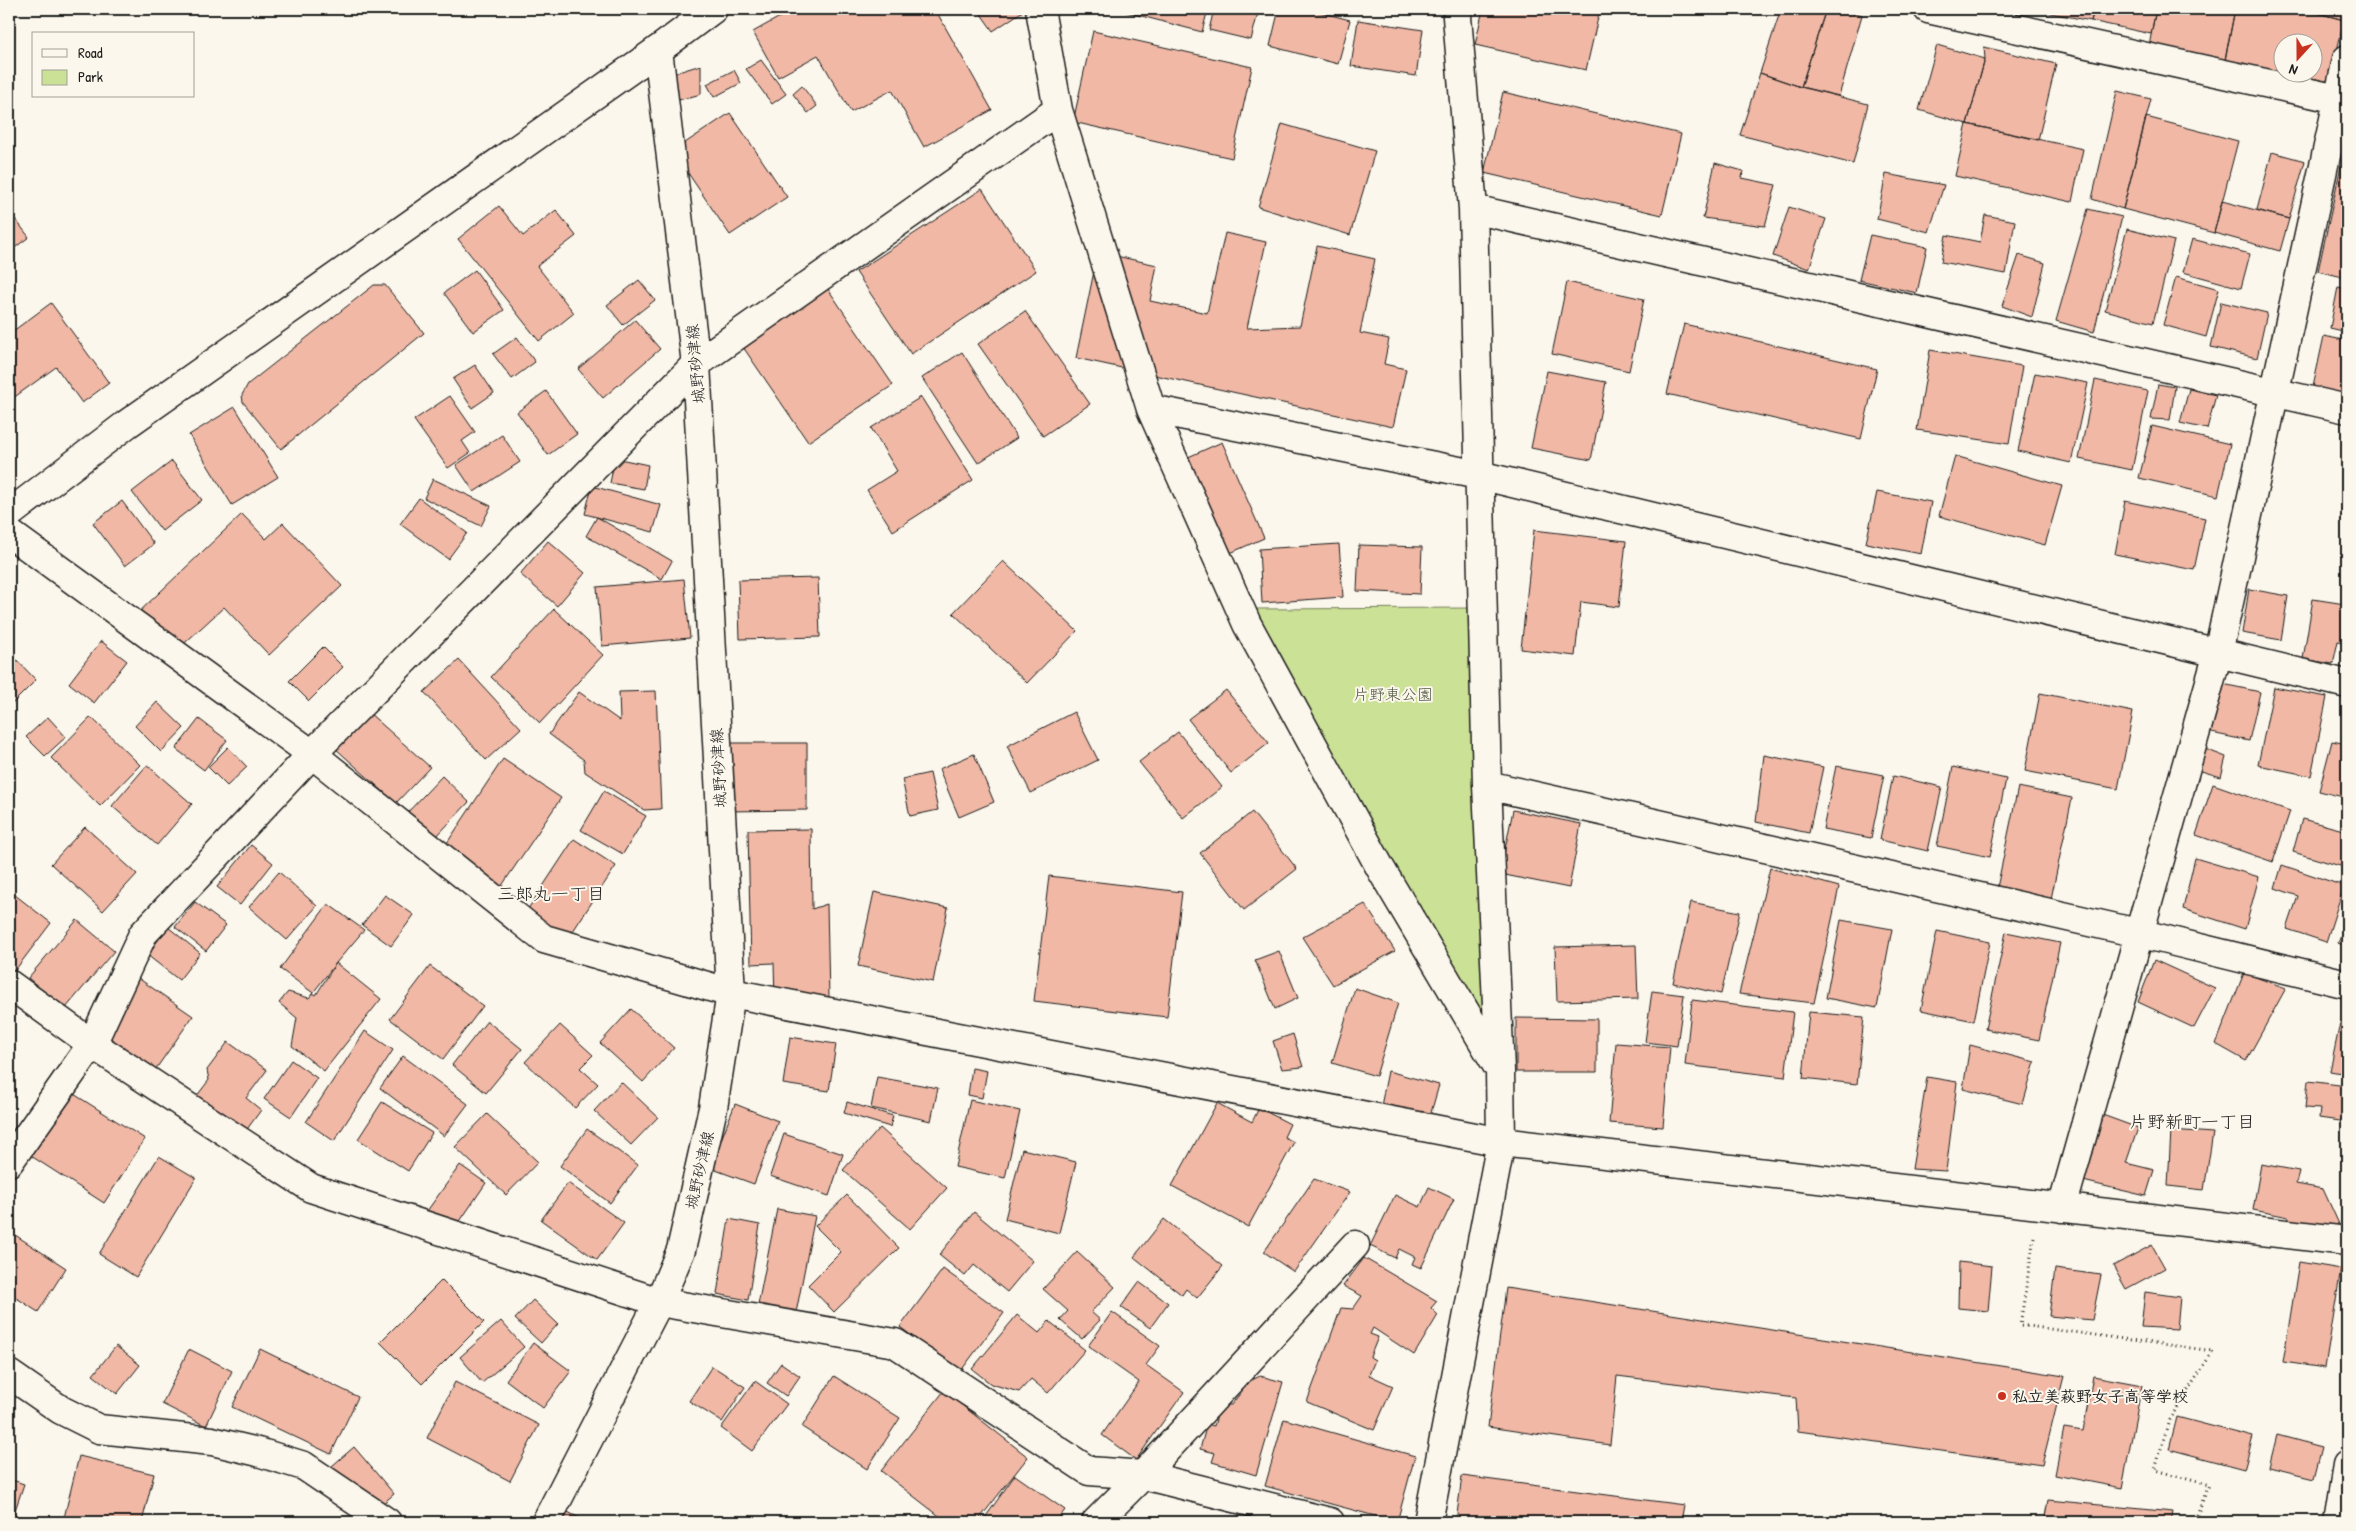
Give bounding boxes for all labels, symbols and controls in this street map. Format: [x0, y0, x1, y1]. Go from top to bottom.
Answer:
legend [32, 32, 195, 98]
north arrow [2274, 32, 2324, 82]
text: Road [78, 42, 103, 63]
text: N [2286, 60, 2300, 81]
text: Park [78, 66, 103, 87]
street label: 城野砂津線 [681, 323, 709, 405]
park label: 片野東公園 [1353, 683, 1433, 705]
street label: 城野砂津線 [705, 727, 731, 809]
district label: 三郎丸一丁目 [497, 881, 605, 906]
district label: 片野新町一丁目 [2129, 1109, 2255, 1134]
street label: 城野砂津線 [679, 1129, 719, 1211]
place label: 私立美萩野女子高等学校 [2012, 1385, 2188, 1407]
marker: 私立美萩野女子高等学校 [1996, 1390, 2008, 1402]

